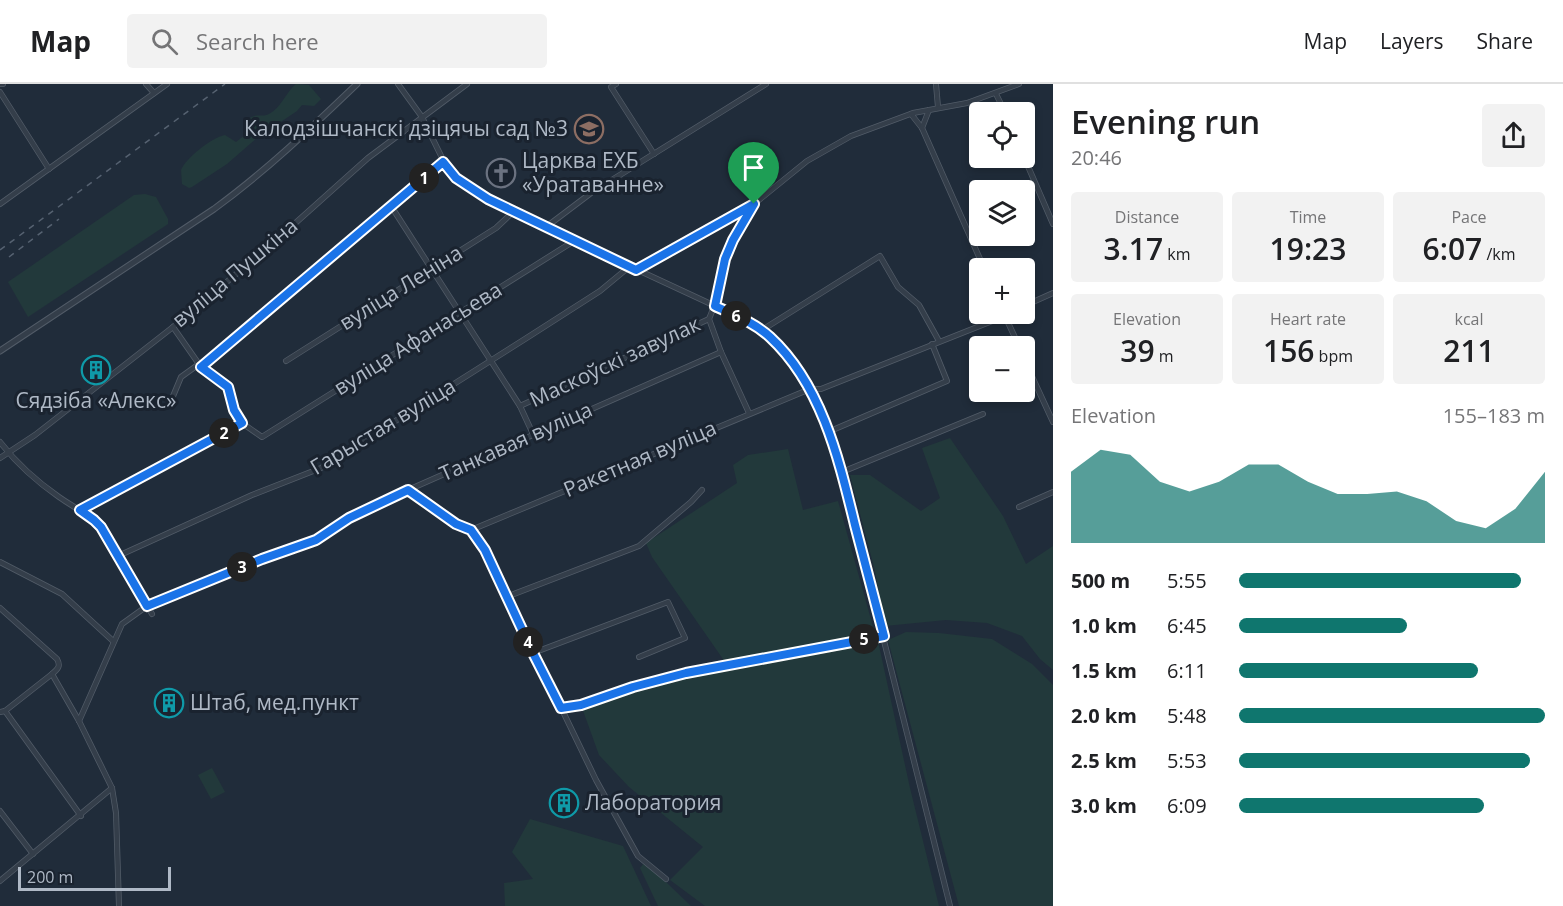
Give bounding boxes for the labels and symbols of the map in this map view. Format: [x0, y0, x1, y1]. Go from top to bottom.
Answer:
school or university icon: Калодзішчанскі дзіцячы сад №3 [573, 113, 605, 145]
place label: Калодзішчанскі дзіцячы сад №3 [244, 114, 568, 142]
pin [728, 142, 779, 204]
place label: Царква ЕХБ «Уратаванне» [522, 146, 664, 198]
church icon: Царква ЕХБ «Уратаванне» [485, 157, 517, 189]
pin: 1 [409, 163, 439, 193]
street label: вуліца Пушкіна [166, 211, 303, 333]
street label: вуліца Леніна [334, 238, 467, 336]
street label: вуліца Афанасьева [328, 275, 507, 401]
pin: 6 [721, 301, 751, 331]
street label: Маскоўскі завулак [525, 309, 705, 413]
building icon: Сядзіба «Алекс» [80, 354, 112, 386]
street label: Гарыстая вуліца [305, 372, 460, 481]
place label: Сядзіба «Алекс» [16, 386, 176, 414]
street label: Танкавая вуліца [435, 395, 596, 487]
street label: Ракетная вуліца [559, 413, 720, 503]
pin: 2 [209, 418, 239, 448]
pin: 3 [227, 552, 257, 582]
pin: 5 [849, 624, 879, 654]
pin: 4 [513, 627, 543, 657]
building icon: Штаб, мeд.пункт [153, 687, 185, 719]
place label: Штаб, мeд.пункт [190, 688, 359, 716]
building icon: Лаборатория [548, 787, 580, 819]
place label: Лаборатория [585, 788, 721, 816]
scale bar [18, 864, 171, 892]

